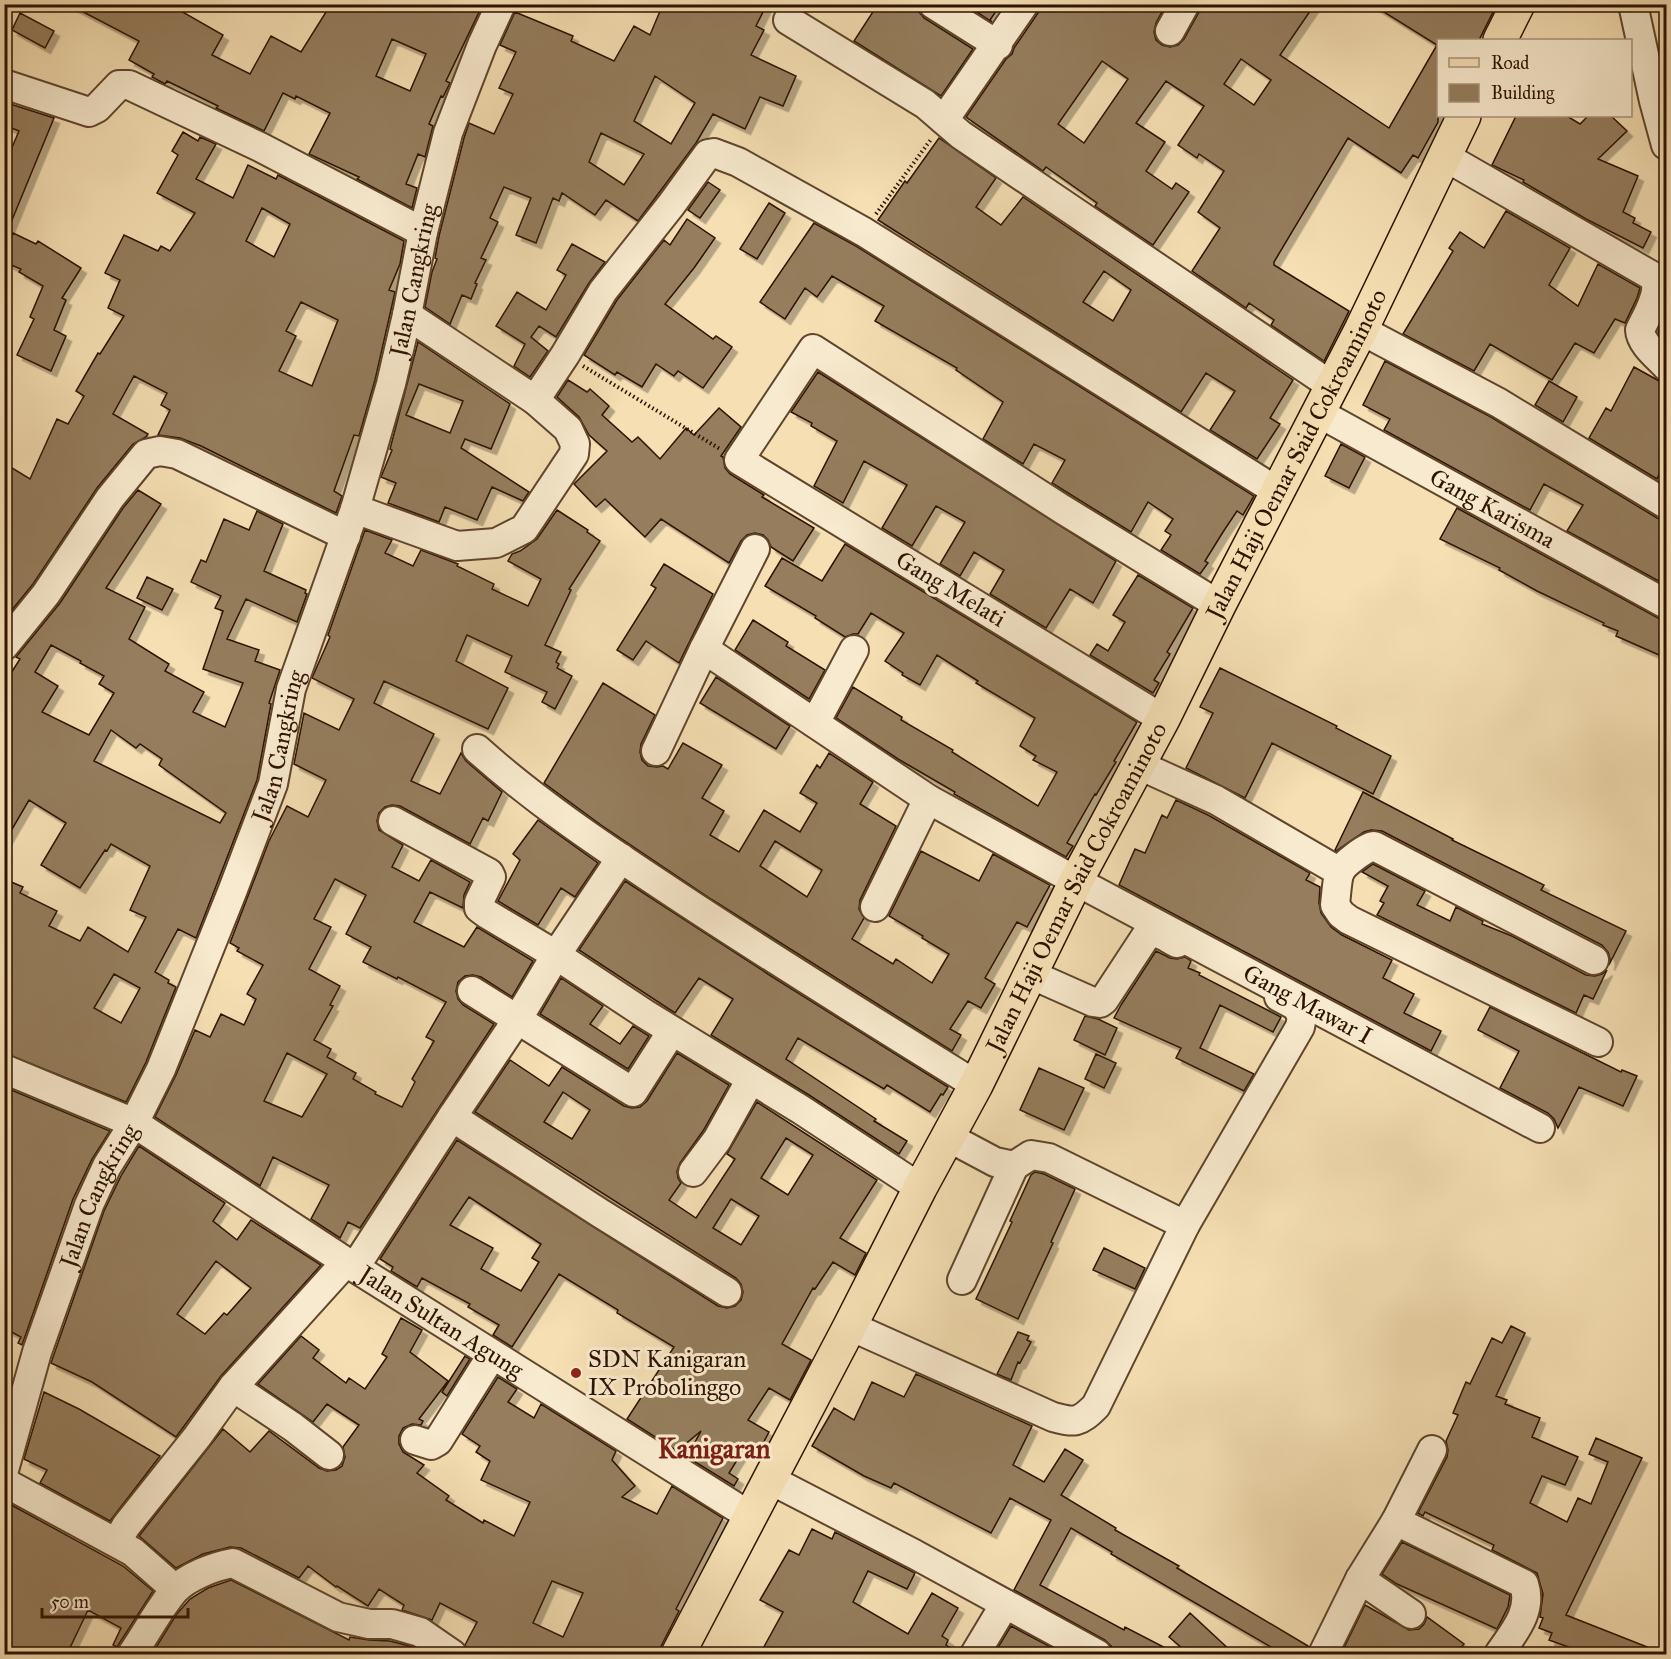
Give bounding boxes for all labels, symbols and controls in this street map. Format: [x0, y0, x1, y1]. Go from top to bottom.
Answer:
legend [1437, 39, 1632, 117]
text: Road [1491, 52, 1529, 74]
text: Building [1491, 82, 1555, 105]
street label: Jalan Cangkring [382, 200, 445, 363]
street label: Jalan Haji Oemar Said Cokroaminoto [1198, 284, 1393, 627]
street label: Gang Karisma [1424, 462, 1561, 556]
street label: Gang Melati [890, 544, 1012, 634]
street label: Jalan Cangkring [244, 665, 312, 829]
street label: Jalan Haji Oemar Said Cokroaminoto [978, 717, 1173, 1060]
street label: Gang Mawar I [1238, 958, 1377, 1051]
street label: Jalan Cangkring [52, 1117, 145, 1274]
street label: Jalan Sultan Agung [351, 1258, 530, 1385]
place label: SDN Kanigaran IX Probolinggo [588, 1344, 746, 1402]
marker: SDN Kanigaran IX Probolinggo [569, 1366, 583, 1380]
district label: Kanigaran [658, 1432, 771, 1466]
scale bar [42, 1581, 188, 1619]
text: 50 m [51, 1591, 89, 1613]

